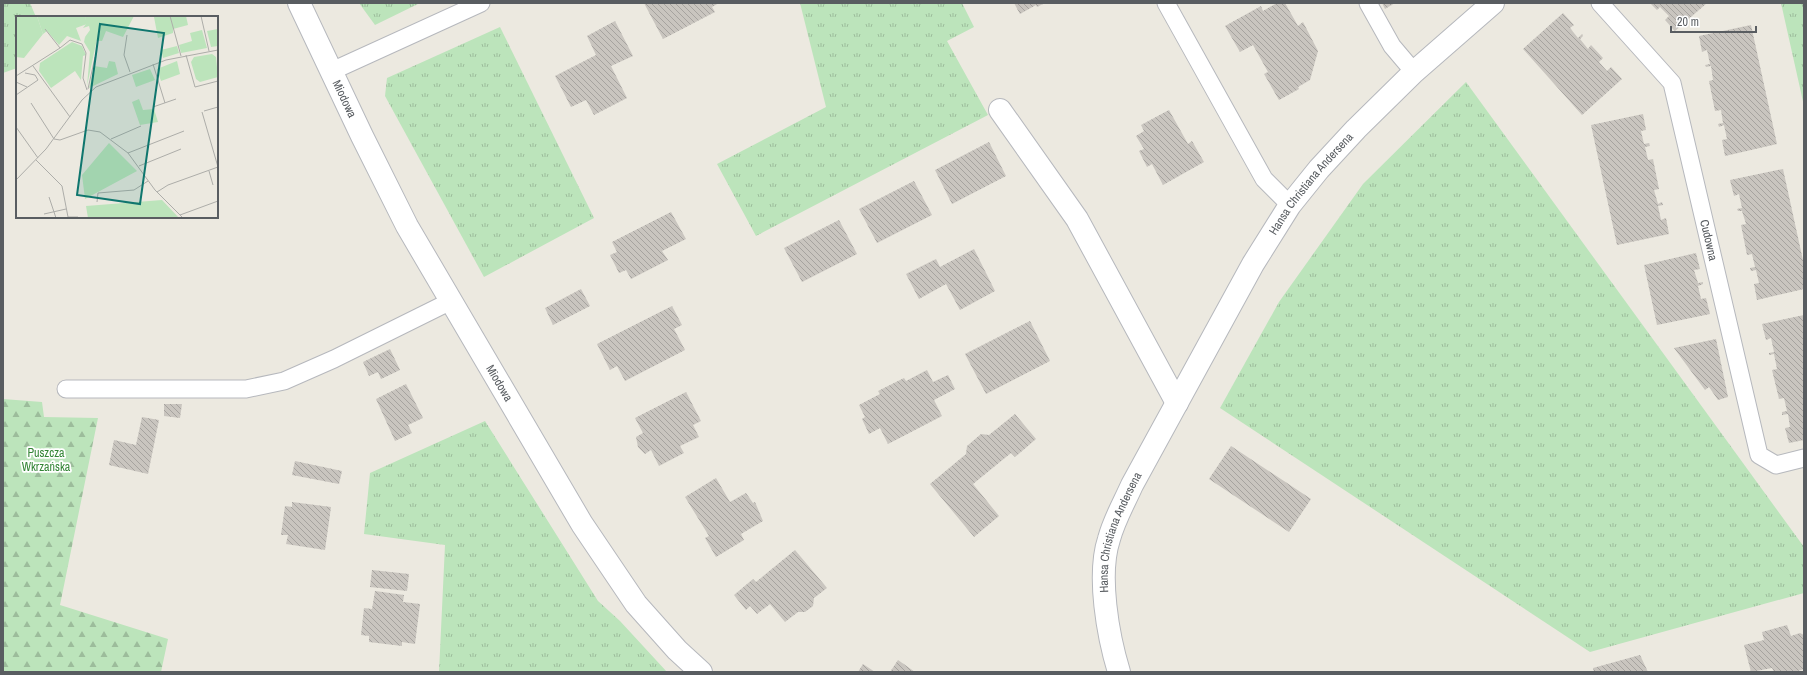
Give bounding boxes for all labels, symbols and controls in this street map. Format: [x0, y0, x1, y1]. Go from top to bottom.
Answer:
scale bar [1671, 8, 1756, 34]
text: 20 m [1677, 14, 1699, 30]
inset map [16, 16, 218, 218]
street label: Miodowa [329, 77, 360, 121]
street label: Hansa Christiana Andersena [1265, 129, 1357, 238]
street label: Cudowna [1696, 218, 1721, 263]
street label: Miodowa [482, 362, 517, 405]
park label: Puszcza Wkrzańska [22, 445, 71, 475]
street label: Hansa Christiana Andersena [1096, 469, 1146, 593]

